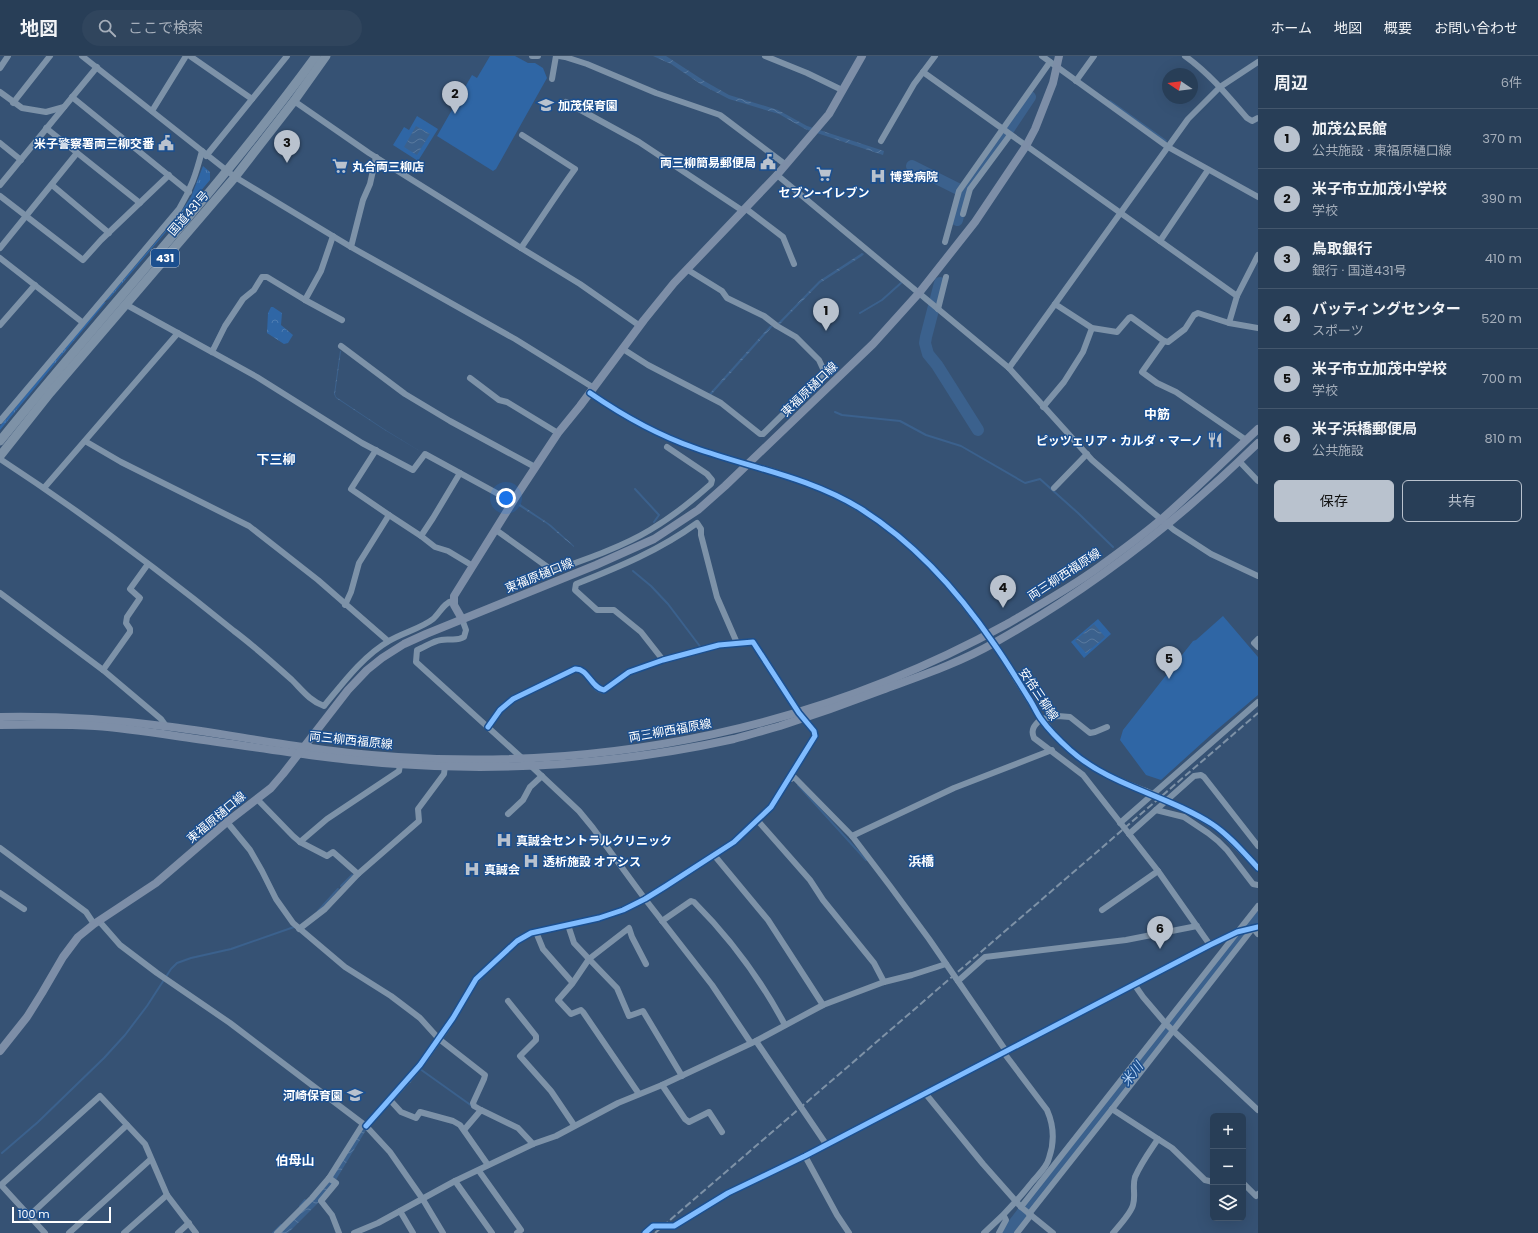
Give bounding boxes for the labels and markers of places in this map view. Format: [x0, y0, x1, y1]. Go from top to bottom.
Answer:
pin: 2 [442, 81, 468, 114]
school or university icon: 加茂保育園 [537, 96, 555, 114]
place label: 加茂保育園 [558, 97, 618, 114]
pin: 3 [274, 130, 300, 163]
public building icon: 米子警察署両三柳交番 [157, 134, 175, 152]
place label: 米子警察署両三柳交番 [34, 135, 155, 152]
public building icon: 両三柳簡易郵便局 [759, 153, 777, 171]
place label: 両三柳簡易郵便局 [660, 154, 756, 171]
supermarket icon: 丸合両三柳店 [331, 157, 349, 175]
place label: 丸合両三柳店 [352, 158, 424, 175]
supermarket icon: セブン-イレブン [815, 165, 833, 183]
hospital icon: 博愛病院 [869, 167, 887, 185]
place label: 博愛病院 [890, 168, 938, 185]
place label: セブン-イレブン [779, 184, 869, 201]
pin: 1 [813, 298, 839, 331]
restaurant icon: ピッツェリア・カルダ・マーノ [1206, 431, 1224, 449]
place label: ピッツェリア・カルダ・マーノ [1036, 432, 1203, 449]
pin: 4 [990, 575, 1016, 608]
pin: 5 [1156, 646, 1182, 679]
hospital icon: 真誠会セントラルクリニック [495, 831, 513, 849]
place label: 真誠会セントラルクリニック [516, 832, 672, 849]
hospital icon: 透析施設 オアシス [522, 852, 540, 870]
place label: 透析施設 オアシス [543, 853, 641, 870]
hospital icon: 真誠会 [463, 860, 481, 878]
place label: 真誠会 [484, 861, 520, 878]
pin: 6 [1147, 916, 1173, 949]
school or university icon: 河崎保育園 [346, 1086, 364, 1104]
place label: 河崎保育園 [283, 1087, 343, 1104]

